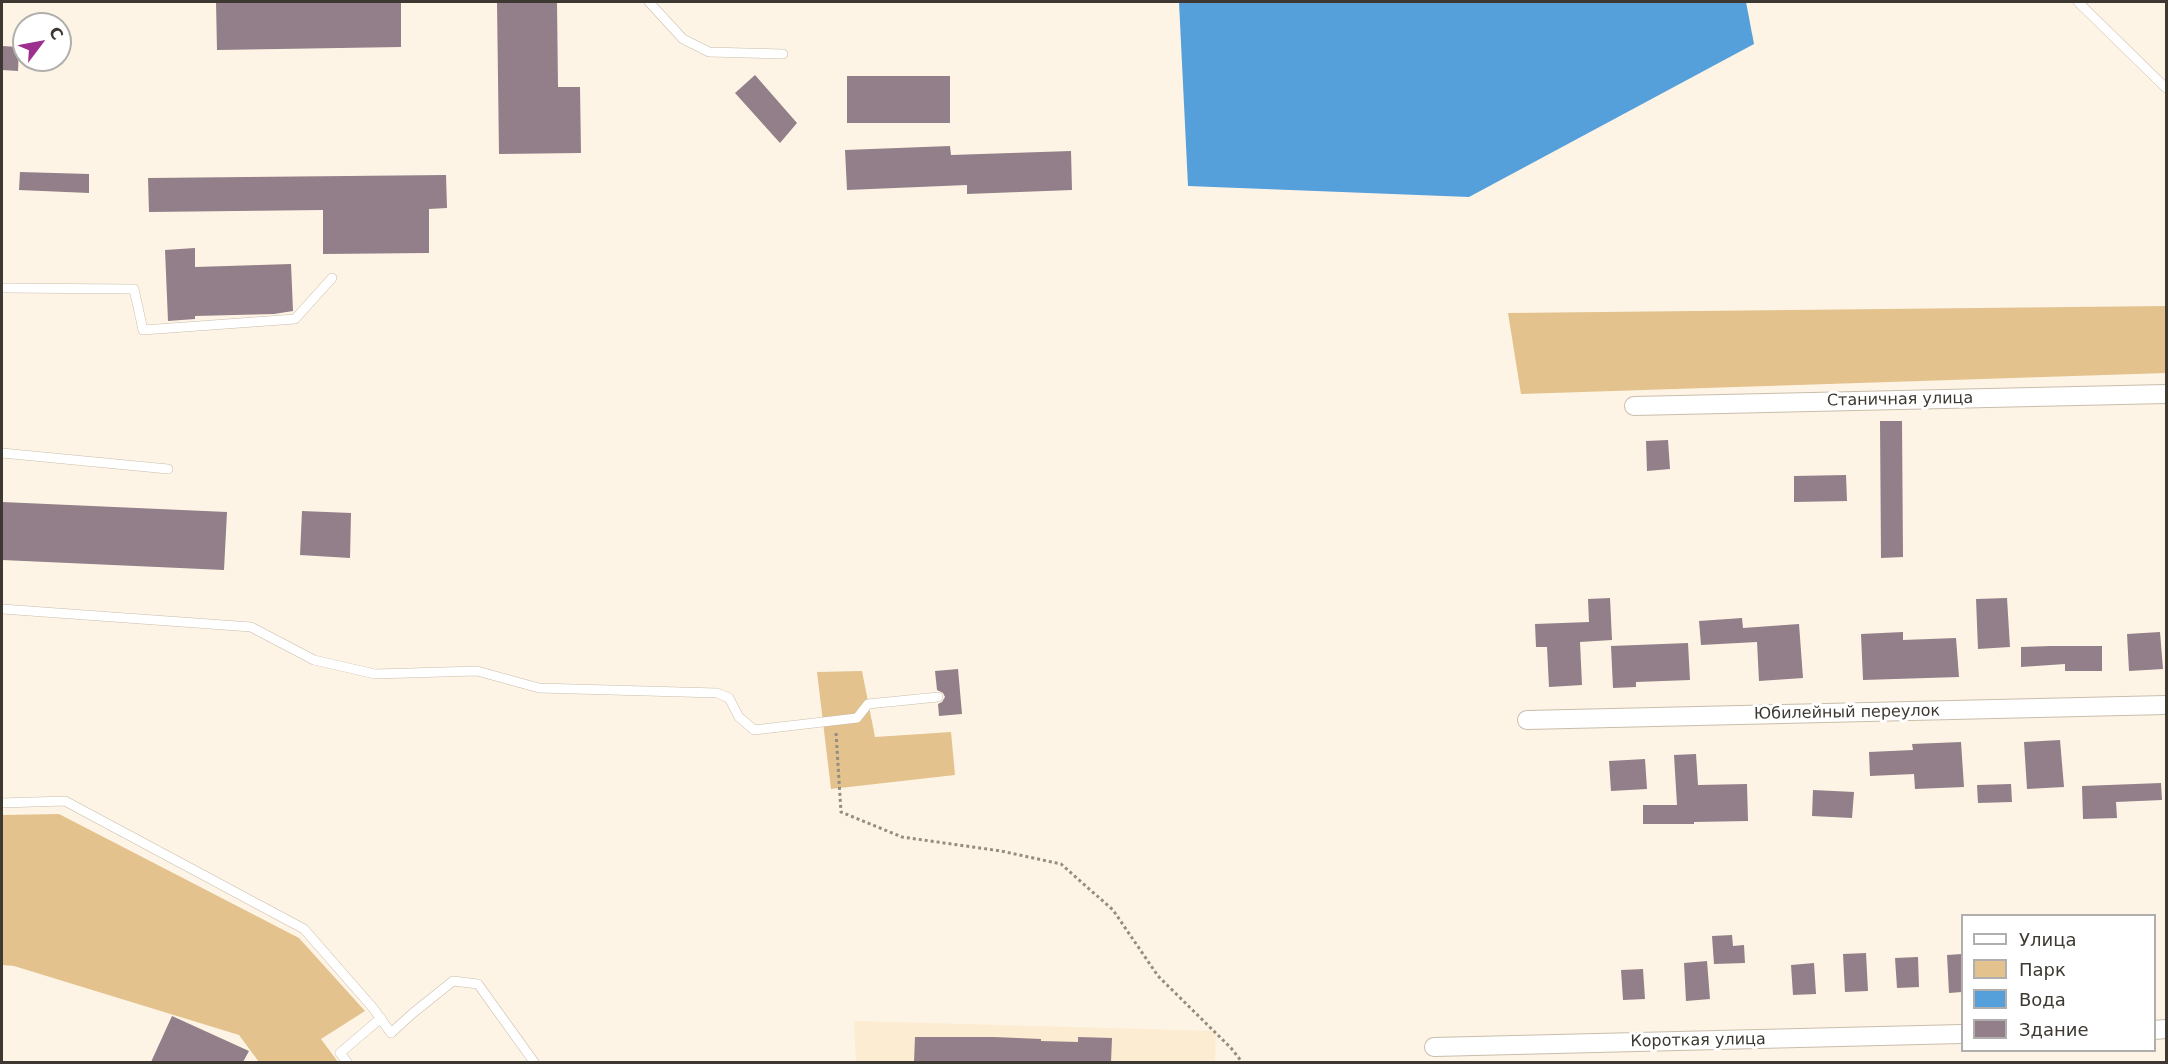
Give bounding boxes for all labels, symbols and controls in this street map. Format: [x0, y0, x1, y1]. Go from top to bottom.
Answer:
north arrow [12, 12, 72, 72]
text: С [45, 23, 67, 43]
street label: Станичная улица [1827, 389, 1973, 411]
street label: Юбилейный переулок [1754, 702, 1940, 724]
legend [1961, 914, 2156, 1052]
text: Улица [2019, 929, 2076, 950]
text: Парк [2019, 959, 2066, 980]
text: Вода [2019, 989, 2066, 1010]
text: Здание [2019, 1019, 2089, 1040]
street label: Короткая улица [1630, 1030, 1766, 1052]

